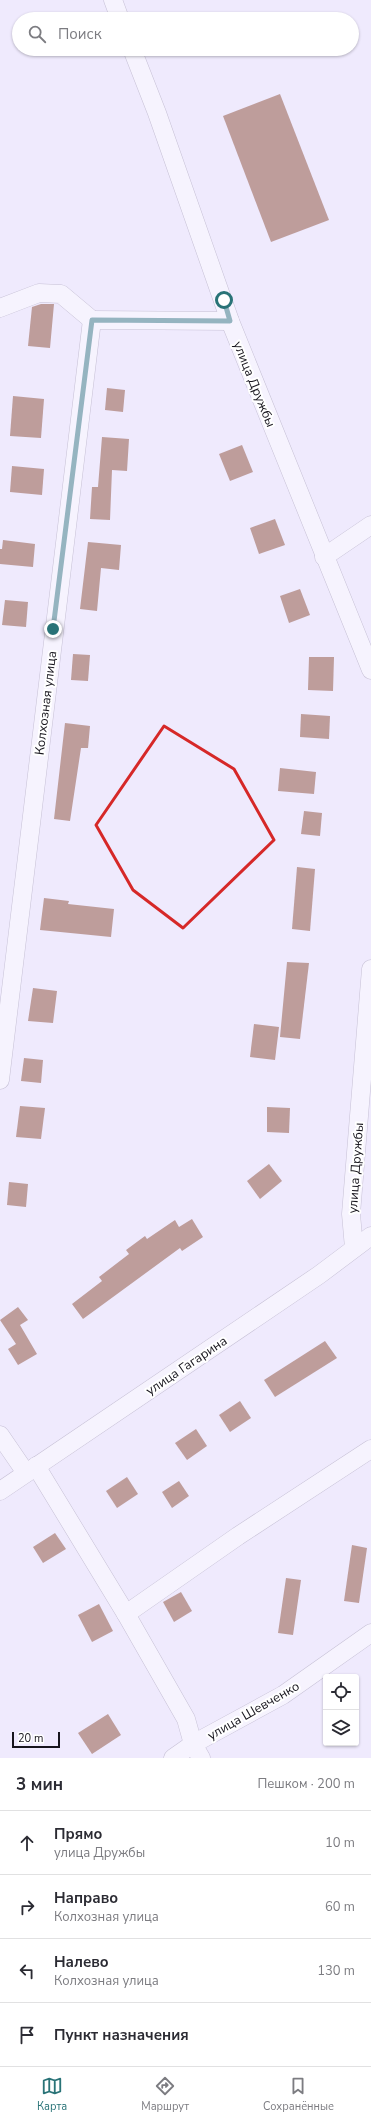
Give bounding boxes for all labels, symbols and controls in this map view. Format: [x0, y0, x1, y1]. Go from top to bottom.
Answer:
search box [12, 12, 359, 56]
icon: search [26, 23, 48, 45]
text: Поиск [58, 24, 102, 44]
route start [215, 291, 233, 309]
street label: улица Дружбы [229, 339, 280, 430]
route end [44, 620, 62, 638]
street label: Колхозная улица [31, 650, 61, 756]
street label: улица Дружбы [344, 1122, 368, 1214]
street label: улица Гагарина [142, 1332, 231, 1400]
map controls [323, 1674, 359, 1746]
button: locate [323, 1674, 359, 1710]
street label: улица Шевченко [204, 1677, 303, 1745]
button: layers [323, 1710, 359, 1746]
scale bar [12, 1730, 60, 1749]
text: 20 m [18, 1731, 43, 1746]
text: 3 мин [16, 1773, 63, 1796]
text: Пешком · 200 m [257, 1775, 355, 1793]
text: Прямо [54, 1824, 102, 1844]
icon: ahead [16, 1832, 38, 1854]
text: 10 m [325, 1834, 355, 1852]
text: улица Дружбы [54, 1844, 145, 1862]
text: Направо [54, 1888, 118, 1908]
icon: right [16, 1896, 38, 1918]
text: 60 m [325, 1898, 355, 1916]
text: Колхозная улица [54, 1908, 159, 1926]
text: Налево [54, 1952, 109, 1972]
icon: left [16, 1960, 38, 1982]
text: 130 m [317, 1962, 355, 1980]
text: Колхозная улица [54, 1972, 159, 1990]
icon: arrive [16, 2024, 38, 2046]
text: Пункт назначения [54, 2025, 189, 2045]
tab: Карта [37, 2075, 67, 2114]
tab: Маршрут [141, 2075, 189, 2114]
tab: Сохранённые [263, 2075, 334, 2114]

